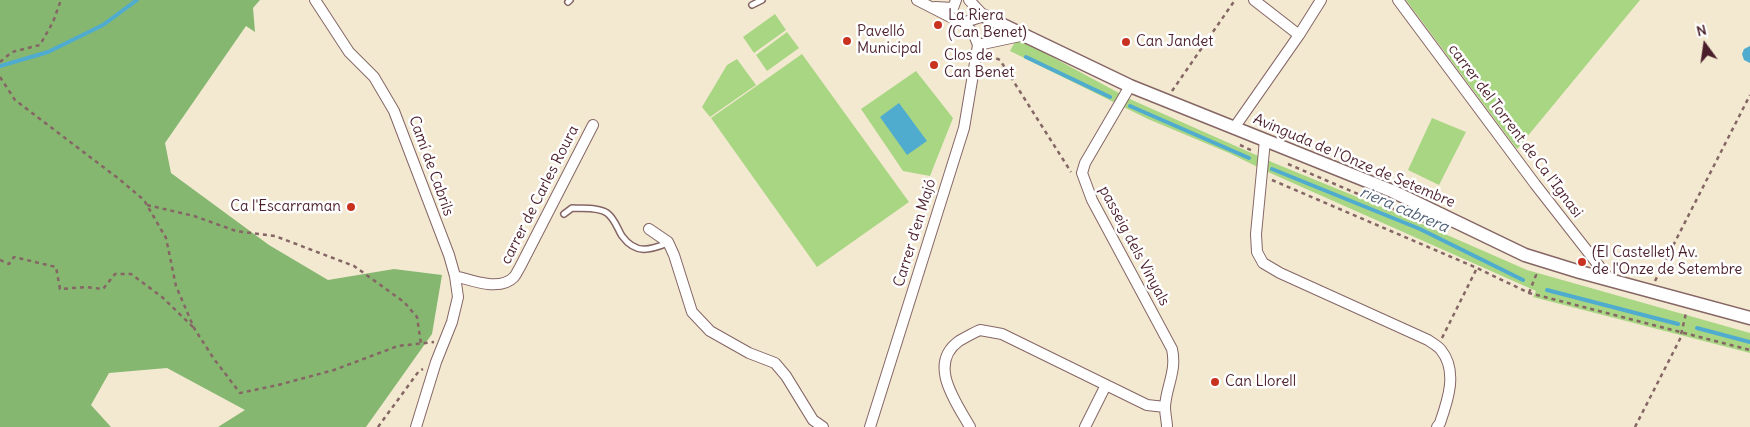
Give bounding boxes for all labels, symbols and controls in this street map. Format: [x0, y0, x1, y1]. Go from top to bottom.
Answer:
place label: La Riera (Can Benet) [948, 7, 1027, 42]
marker: La Riera (Can Benet) [932, 19, 944, 31]
north arrow [1680, 20, 1730, 70]
text: N [1694, 21, 1708, 40]
place label: Pavelló Municipal [857, 23, 921, 58]
place label: Can Jandet [1136, 33, 1213, 51]
marker: Pavelló Municipal [841, 35, 853, 47]
marker: Can Jandet [1120, 36, 1132, 48]
street label: carrer del Torrent de Ca l'Ignasi [1444, 41, 1586, 221]
place label: Clos de Can Benet [944, 47, 1014, 82]
marker: Clos de Can Benet [928, 59, 940, 71]
street label: Avinguda de l'Onze de Setembre [1250, 110, 1458, 212]
street label: Camí de Cabrils [405, 114, 457, 218]
street label: carrer de Carles Roura [497, 123, 583, 267]
street label: Carrer d'en Majó [890, 177, 940, 289]
street label: passeig dels Vinyals [1095, 183, 1173, 309]
water label: riera cabrera [1357, 183, 1451, 237]
place label: Ca l'Escarraman [230, 198, 341, 216]
marker: Ca l'Escarraman [345, 201, 357, 213]
place label: (El Castellet) Av. de l'Onze de Setembre [1592, 244, 1742, 279]
marker: (El Castellet) Av. de l'Onze de Setembre [1576, 256, 1588, 268]
place label: Can Llorell [1225, 373, 1296, 391]
marker: Can Llorell [1209, 376, 1221, 388]

